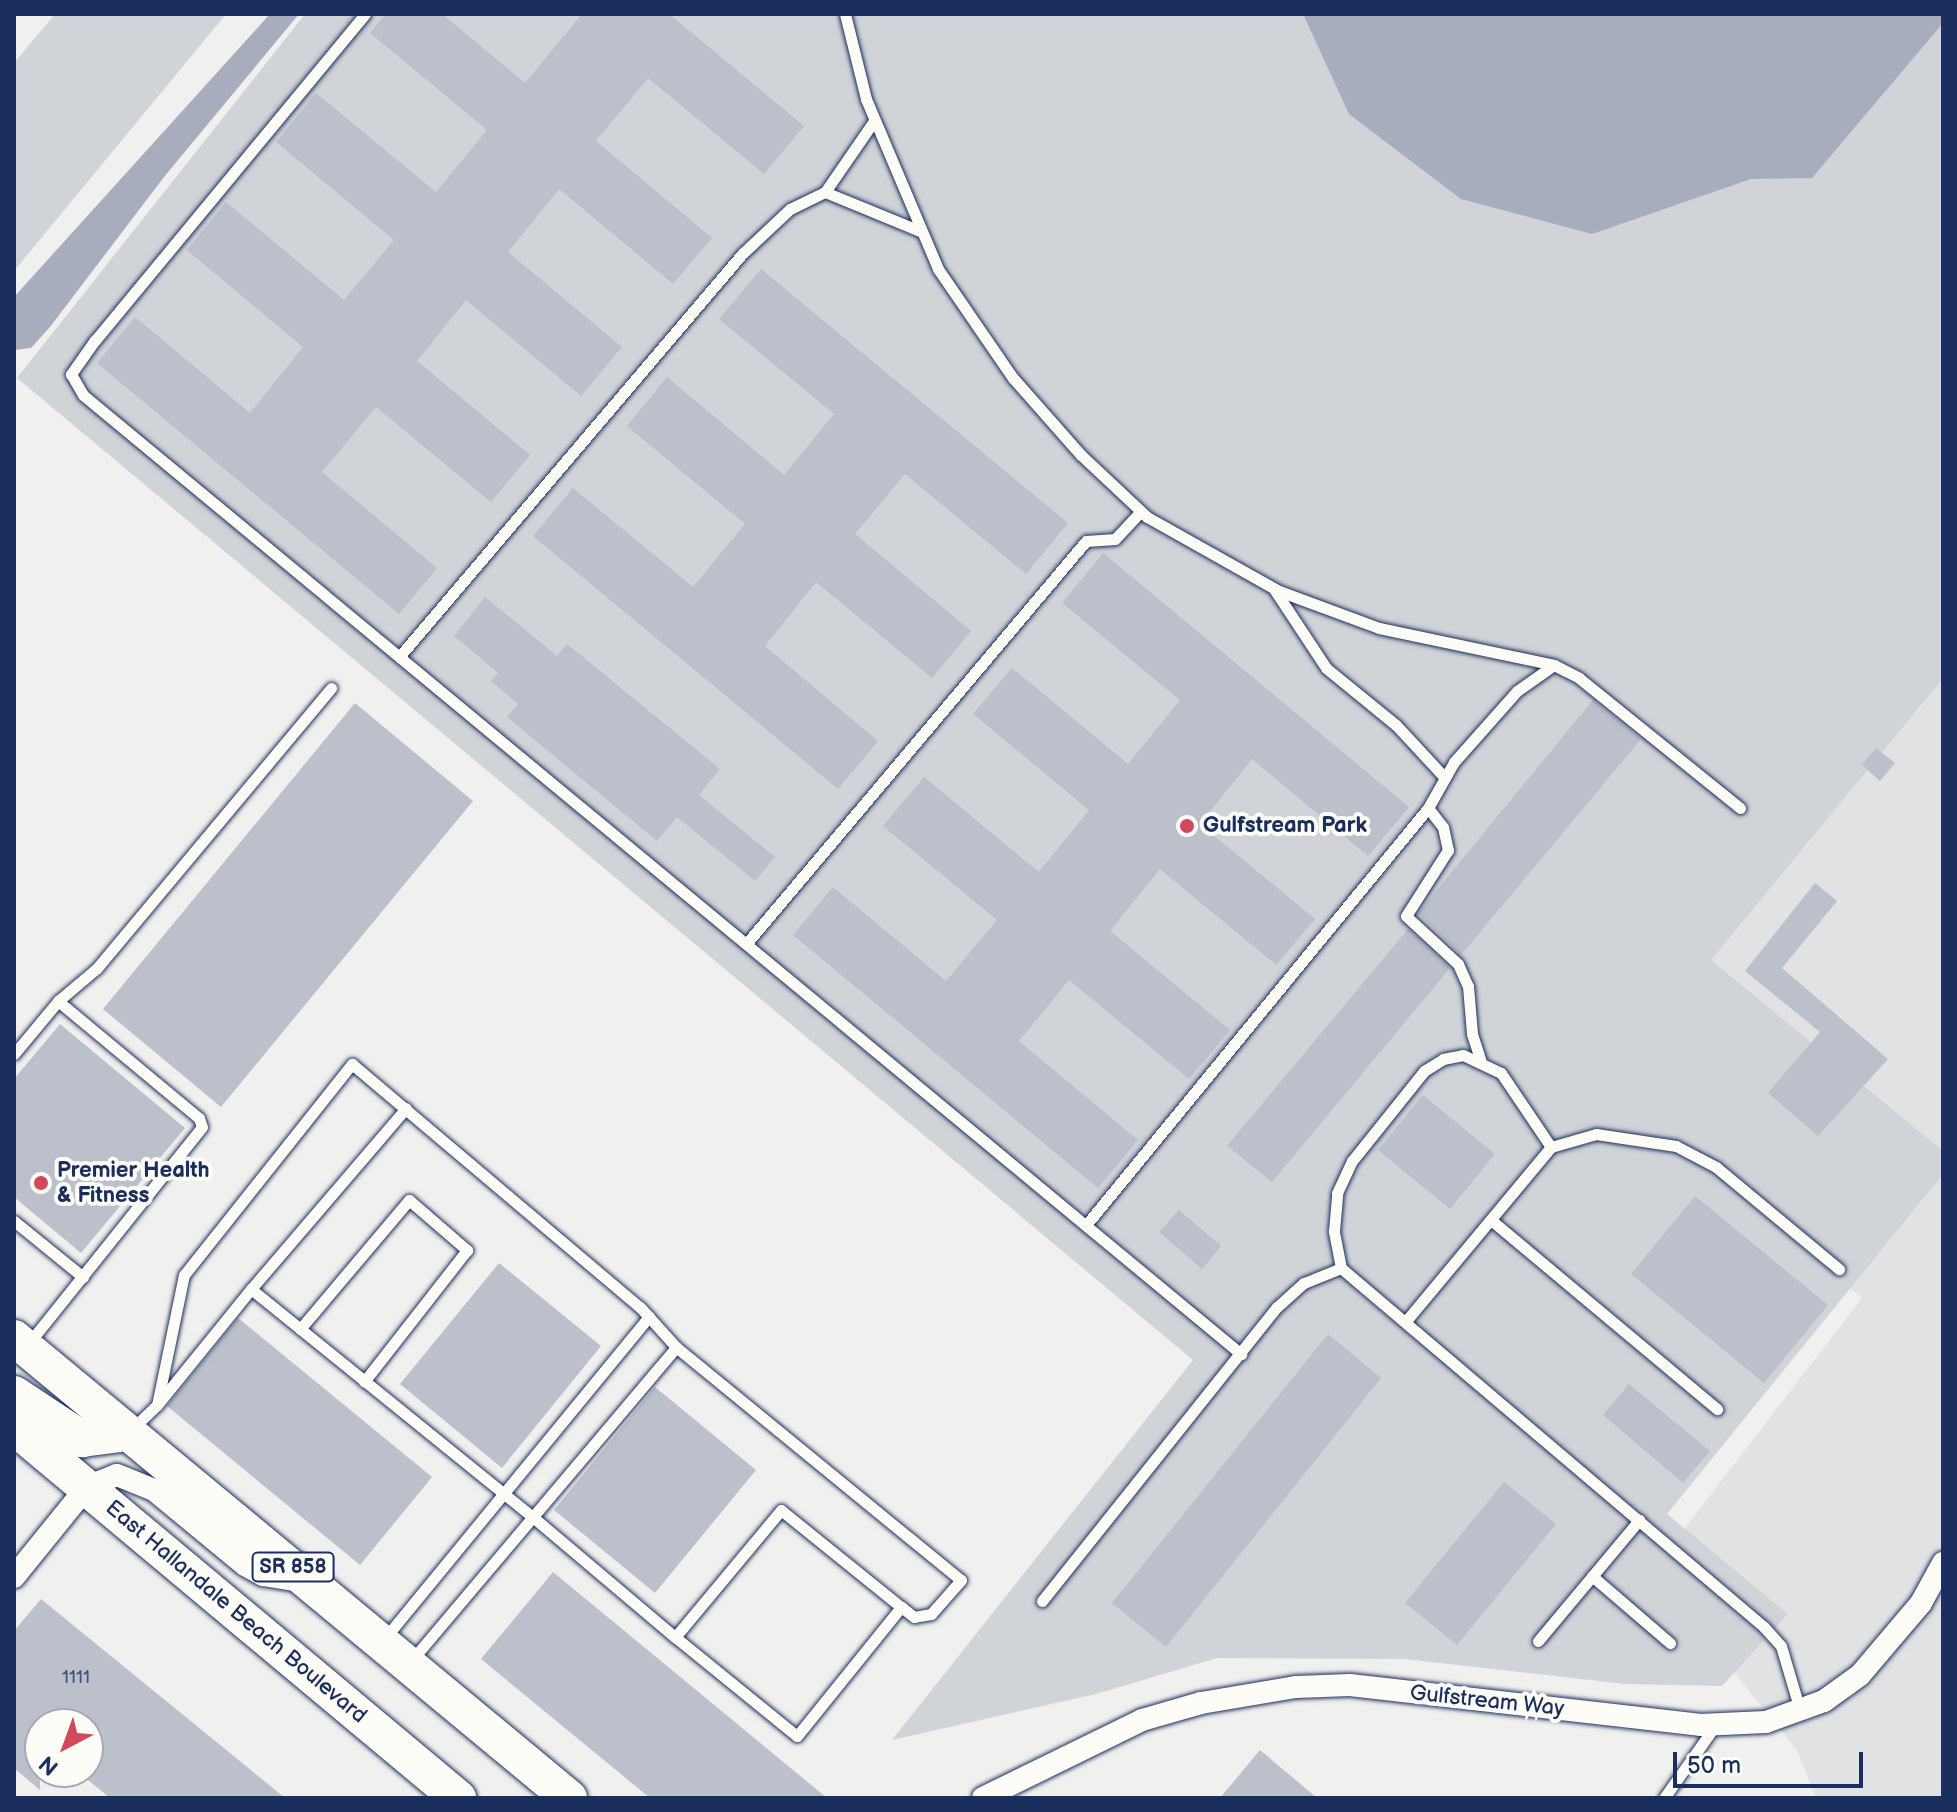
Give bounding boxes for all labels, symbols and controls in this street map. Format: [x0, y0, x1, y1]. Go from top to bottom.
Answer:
place label: Gulfstream Park [1203, 813, 1367, 839]
marker: Gulfstream Park [1178, 817, 1196, 835]
place label: Premier Health & Fitness [57, 1157, 210, 1208]
marker: Premier Health & Fitness [32, 1174, 50, 1192]
street label: East Hallandale Beach Boulevard [100, 1495, 372, 1729]
road number: SR 858 [251, 1551, 335, 1583]
house number: 1111 [62, 1667, 90, 1689]
street label: Gulfstream Way [1408, 1680, 1566, 1722]
north arrow [24, 1708, 104, 1788]
scale bar [1677, 1736, 1867, 1786]
text: N [34, 1749, 64, 1781]
text: 50 m [1687, 1751, 1741, 1780]

